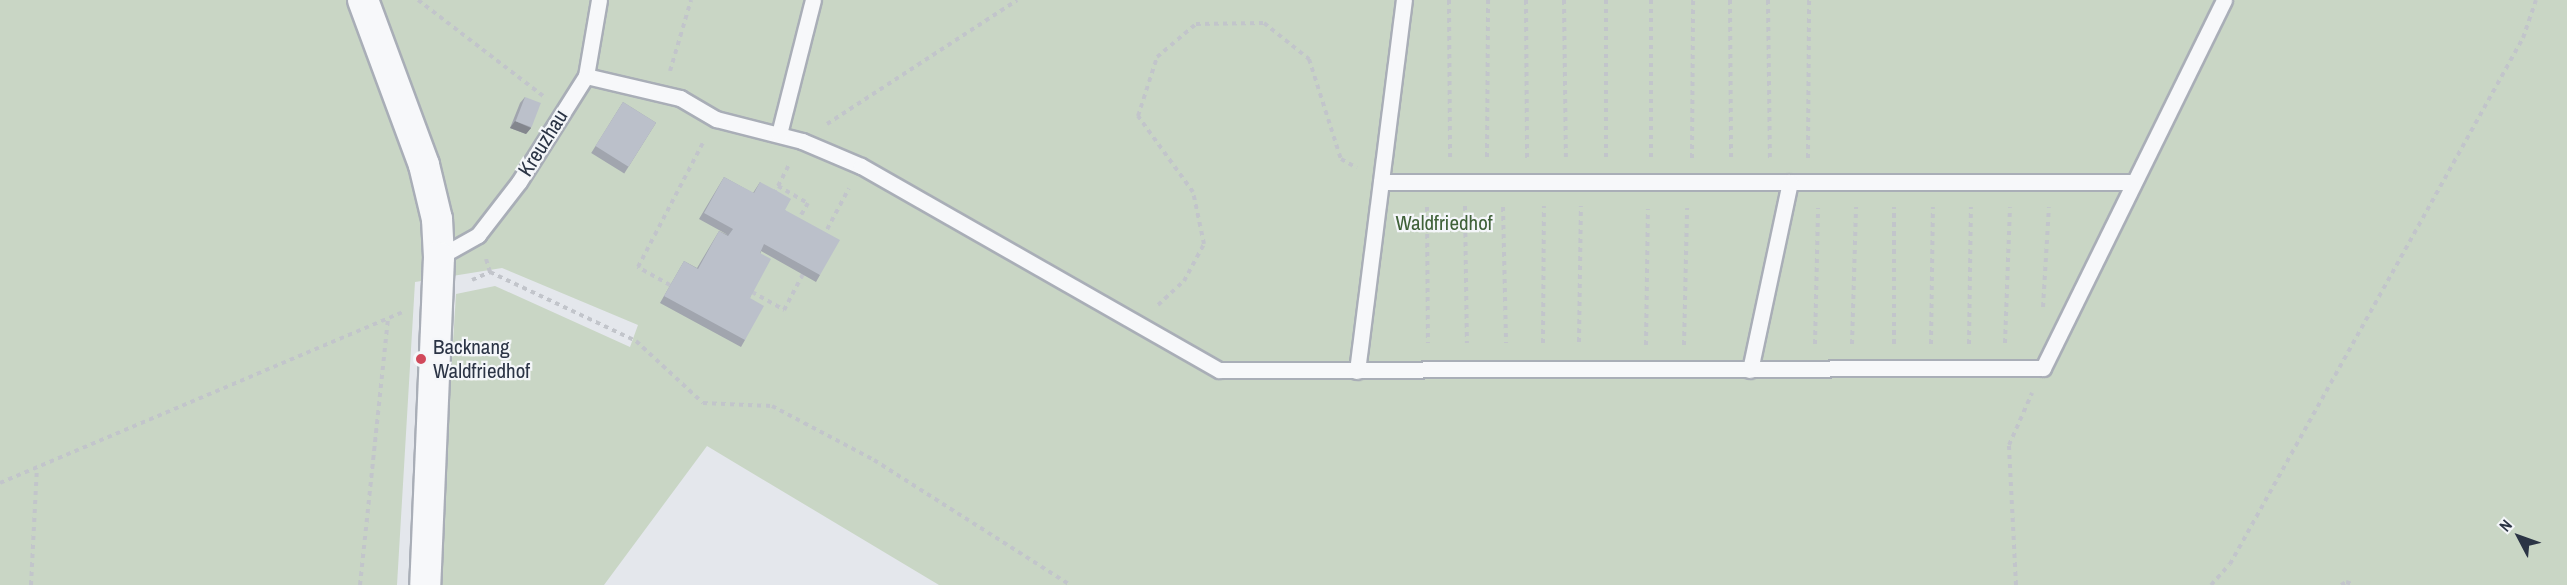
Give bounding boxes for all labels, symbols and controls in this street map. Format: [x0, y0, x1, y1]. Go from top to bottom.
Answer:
street label: Kreuzhau [513, 105, 573, 181]
park label: Waldfriedhof [1396, 210, 1492, 236]
place label: Backnang Waldfriedhof [433, 334, 530, 384]
marker: Backnang Waldfriedhof [414, 352, 428, 366]
north arrow [2489, 507, 2549, 567]
text: N [2494, 514, 2517, 536]

